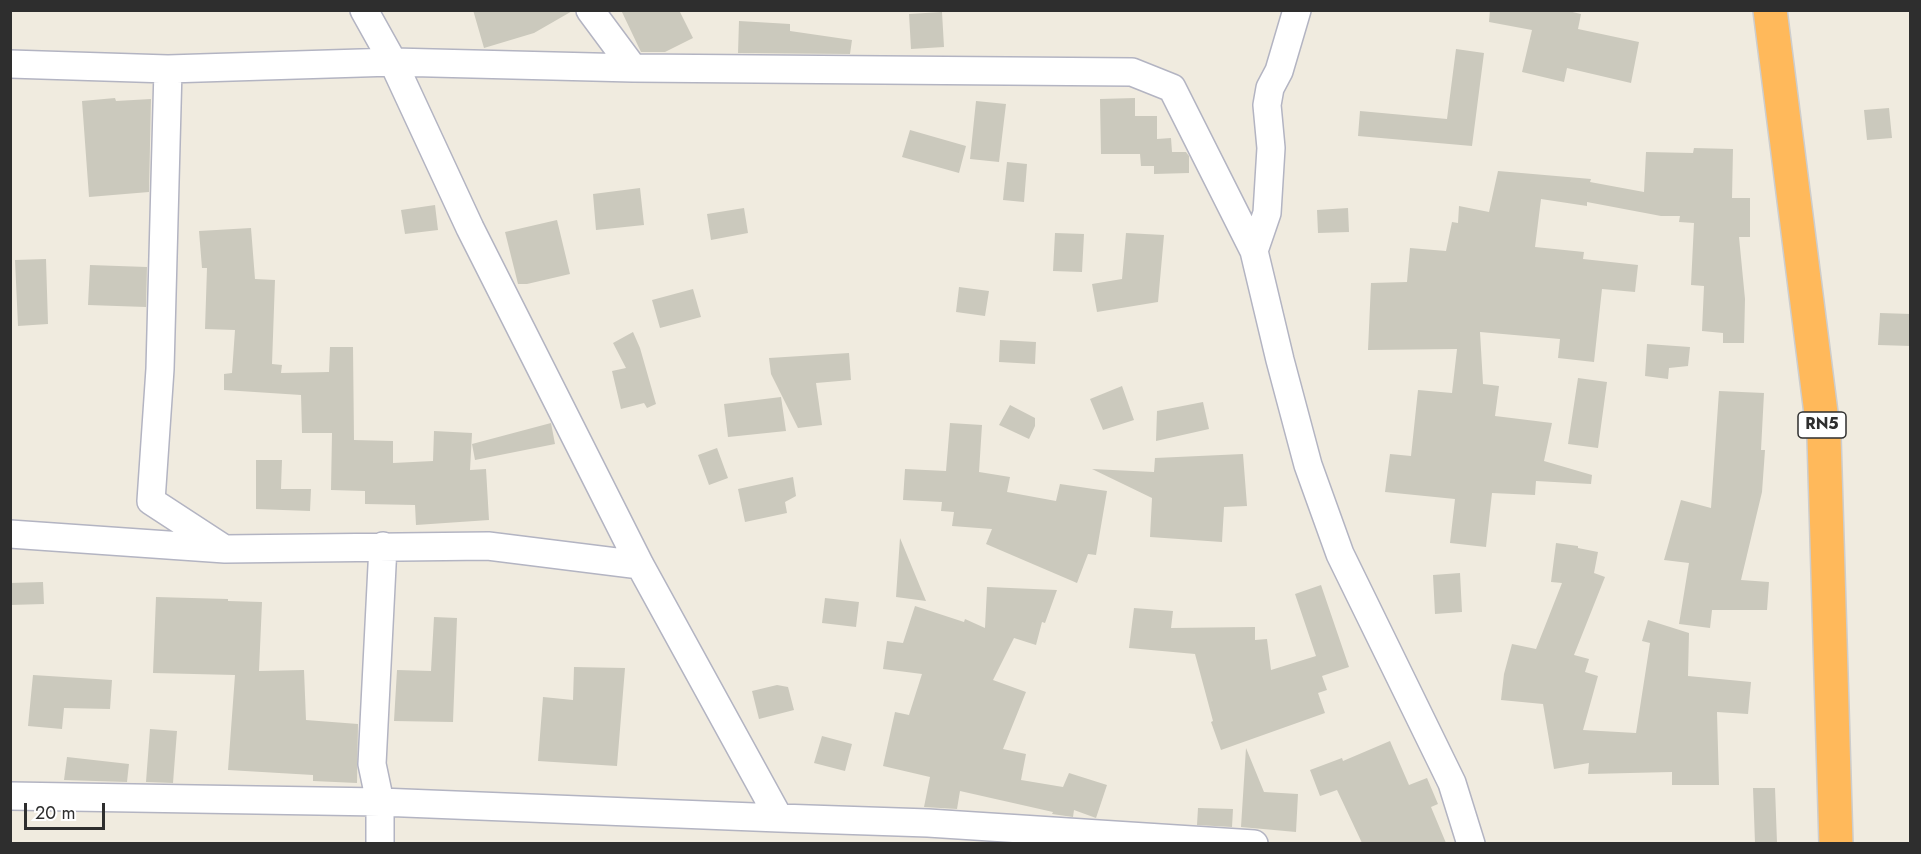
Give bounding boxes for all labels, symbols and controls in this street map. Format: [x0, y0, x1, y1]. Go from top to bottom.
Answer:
road number: RN5 [1798, 412, 1846, 438]
scale bar [27, 791, 108, 829]
text: 20 m [35, 800, 75, 826]

